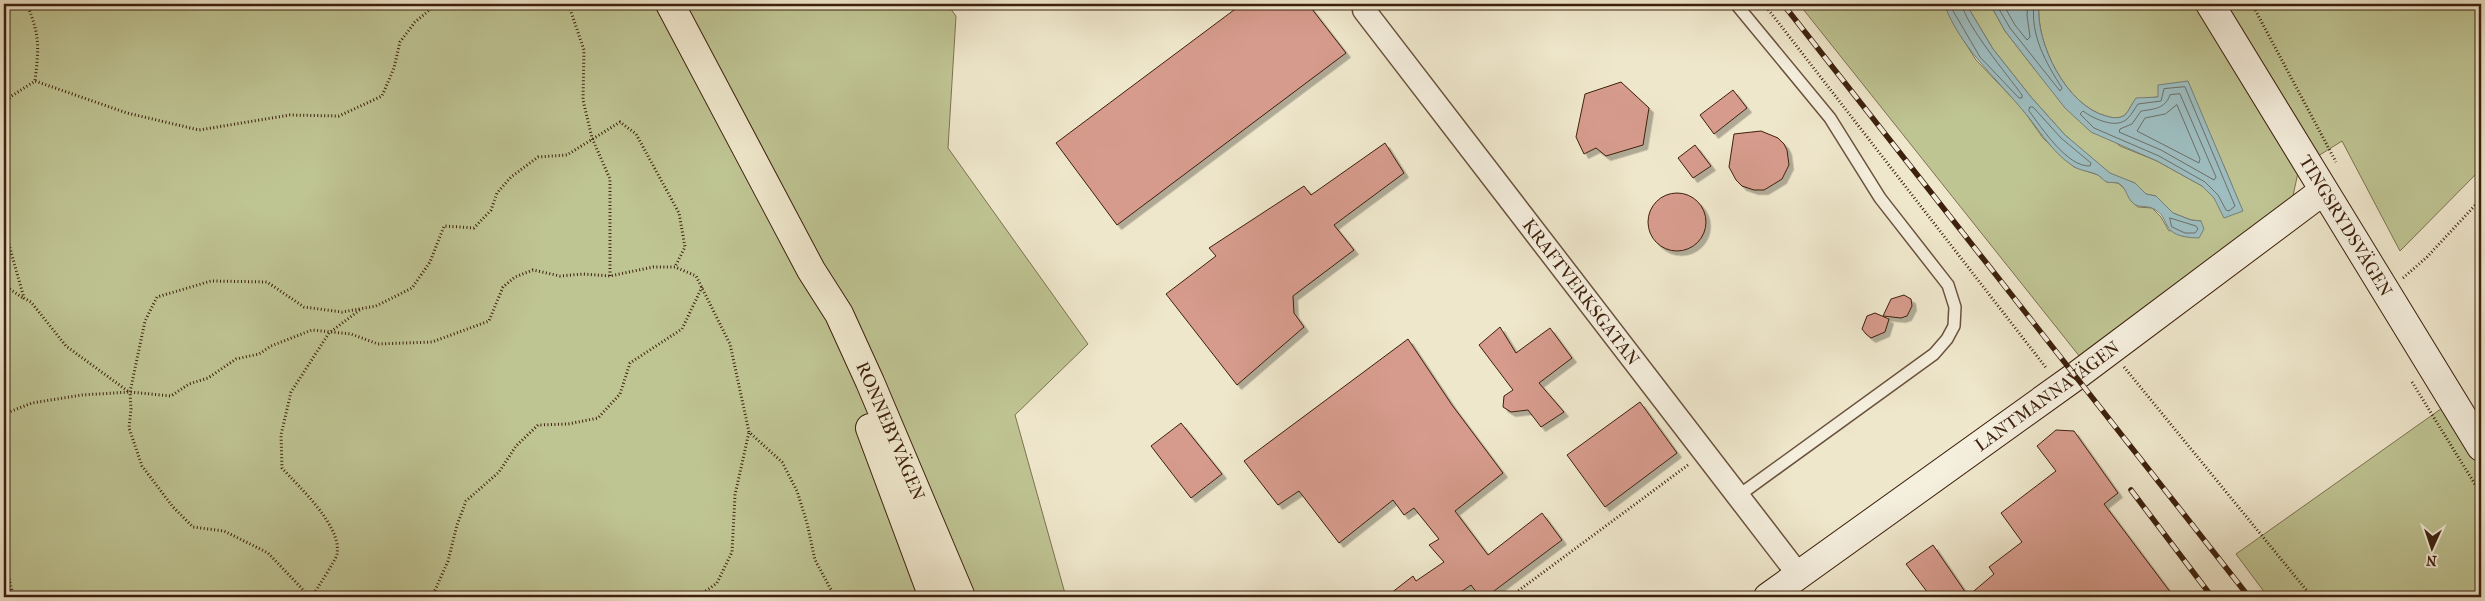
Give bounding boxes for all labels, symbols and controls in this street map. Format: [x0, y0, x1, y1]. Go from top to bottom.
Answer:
street label: TINGSRYDSVÄGEN [2295, 151, 2397, 301]
street label: KRAFTVERKSGATAN [1518, 215, 1644, 370]
street label: LANTMANNAVÄGEN [1971, 336, 2124, 456]
street label: RONNEBYVÄGEN [852, 358, 929, 504]
north arrow [2408, 524, 2458, 574]
text: N [2425, 552, 2437, 569]

